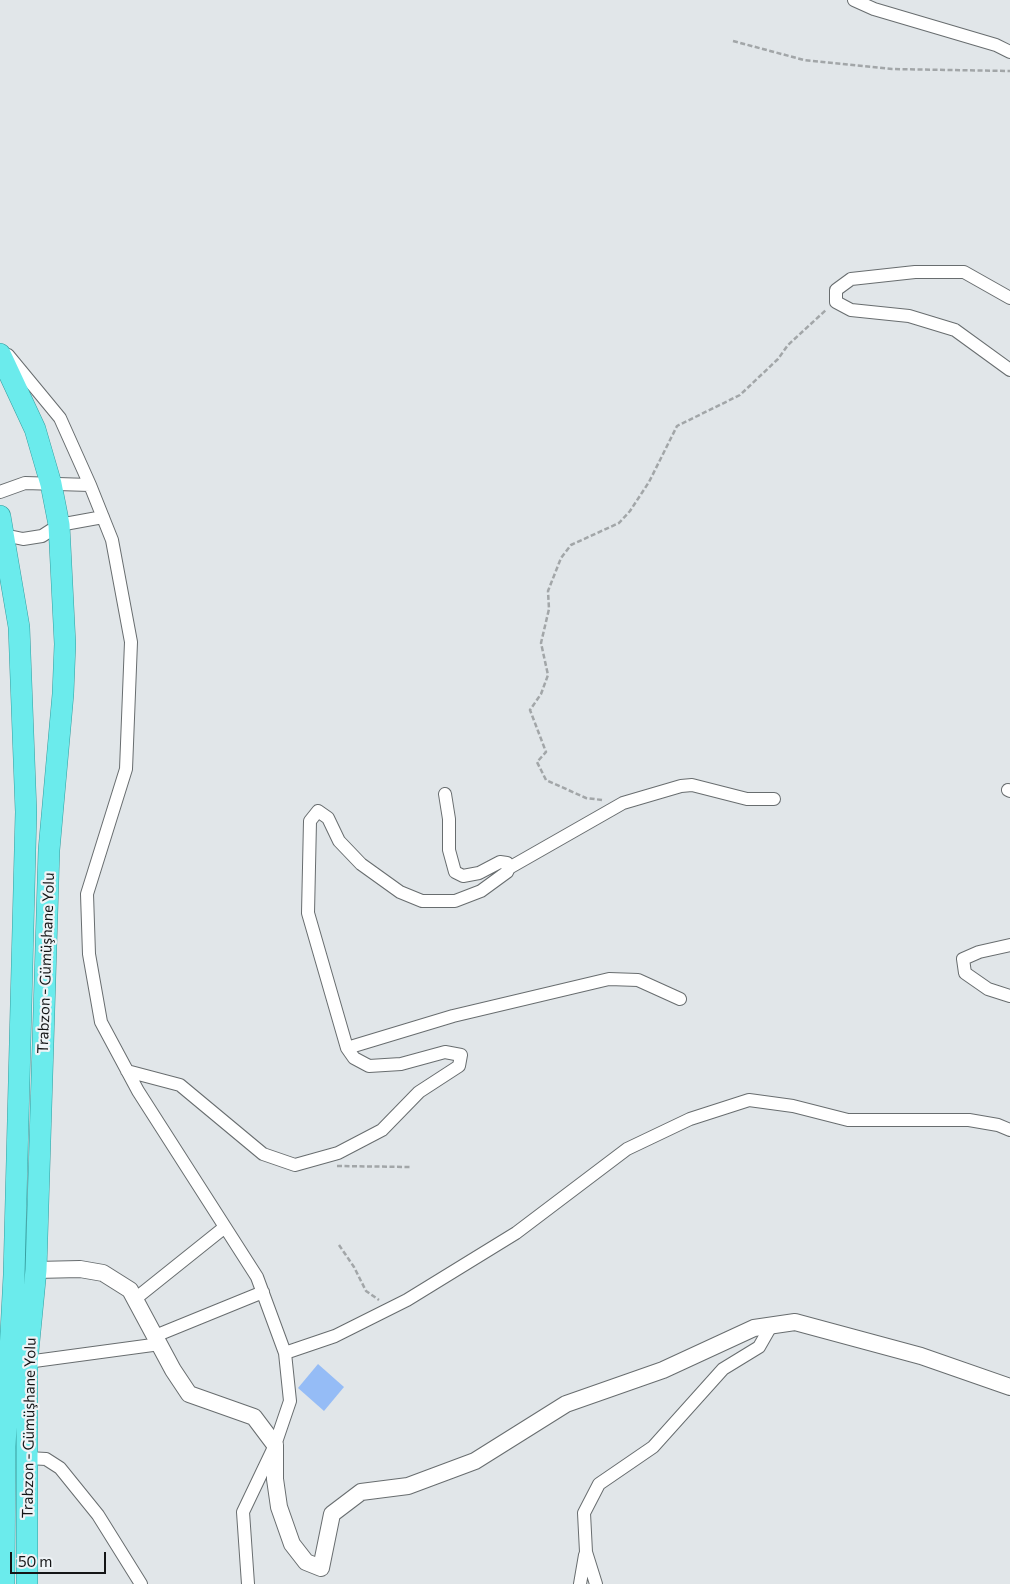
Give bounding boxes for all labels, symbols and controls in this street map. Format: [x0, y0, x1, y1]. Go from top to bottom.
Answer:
street label: Trabzon - Gümüşhane Yolu [34, 872, 58, 1054]
street label: Trabzon - Gümüşhane Yolu [18, 1337, 40, 1519]
scale bar [12, 1542, 109, 1574]
text: 50 m [18, 1552, 52, 1570]

